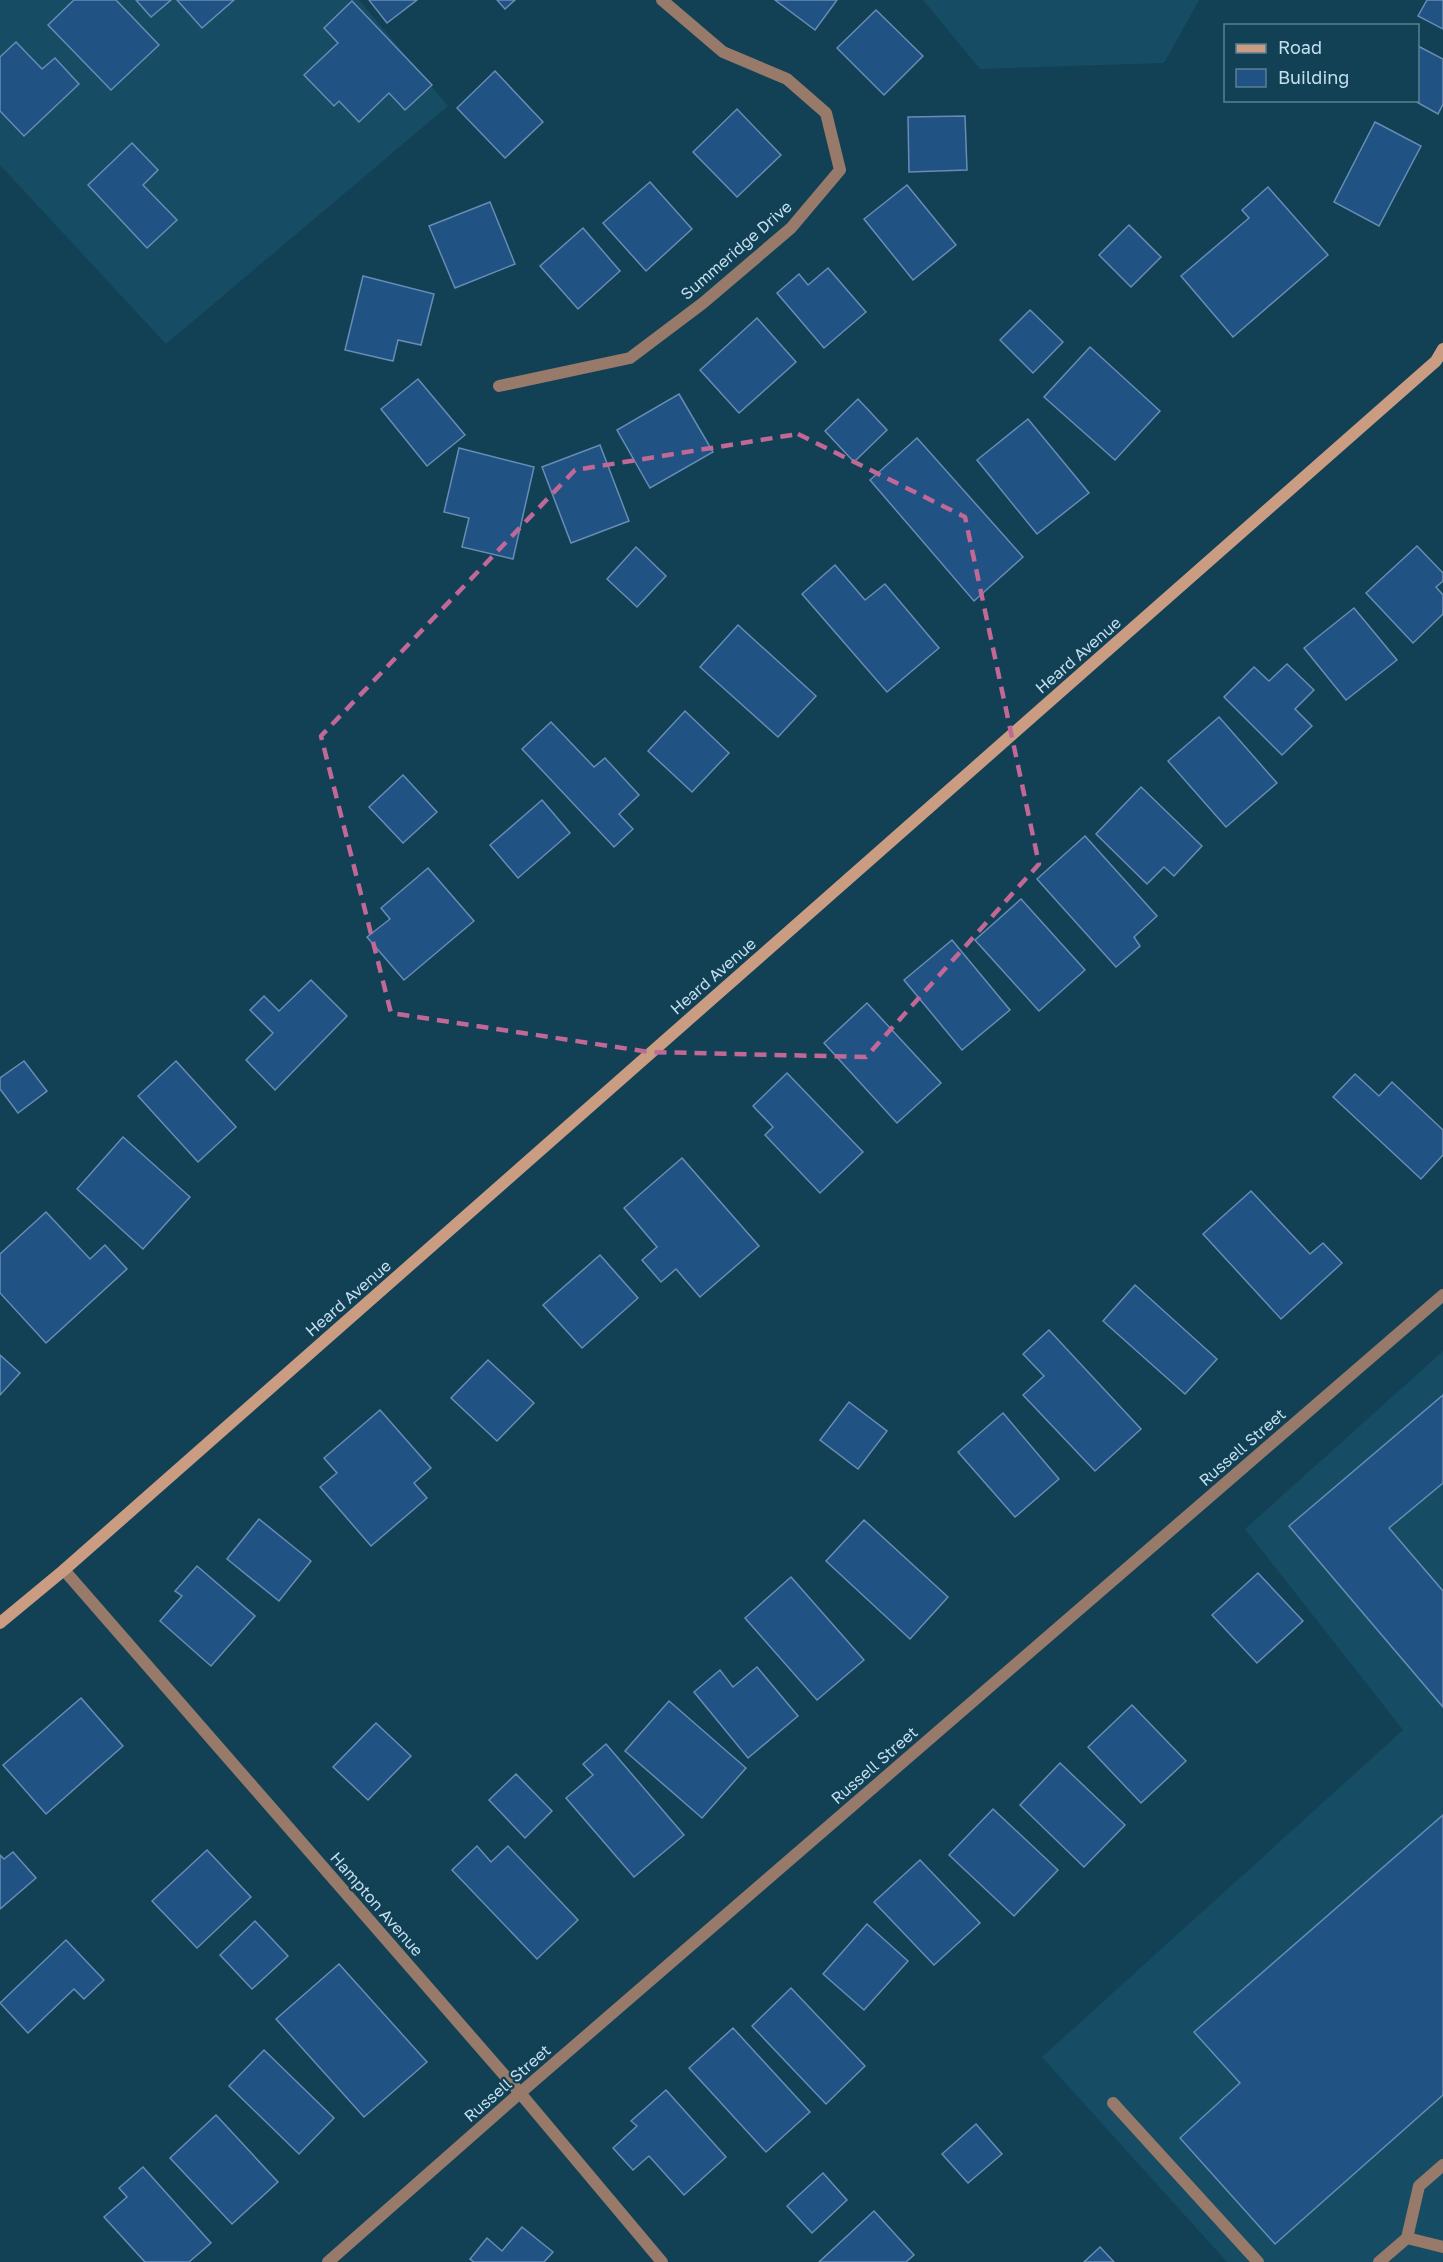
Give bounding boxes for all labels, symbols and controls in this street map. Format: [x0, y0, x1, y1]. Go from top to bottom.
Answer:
legend [1224, 24, 1419, 102]
text: Road [1278, 36, 1322, 58]
text: Building [1278, 66, 1349, 88]
street label: Summeridge Drive [676, 196, 796, 304]
street label: Heard Avenue [1031, 612, 1125, 698]
street label: Heard Avenue [666, 933, 760, 1019]
street label: Heard Avenue [301, 1255, 395, 1341]
street label: Russell Street [1195, 1404, 1289, 1490]
street label: Russell Street [827, 1722, 921, 1808]
street label: Hampton Avenue [326, 1848, 428, 1960]
street label: Russell Street [460, 2040, 554, 2126]

